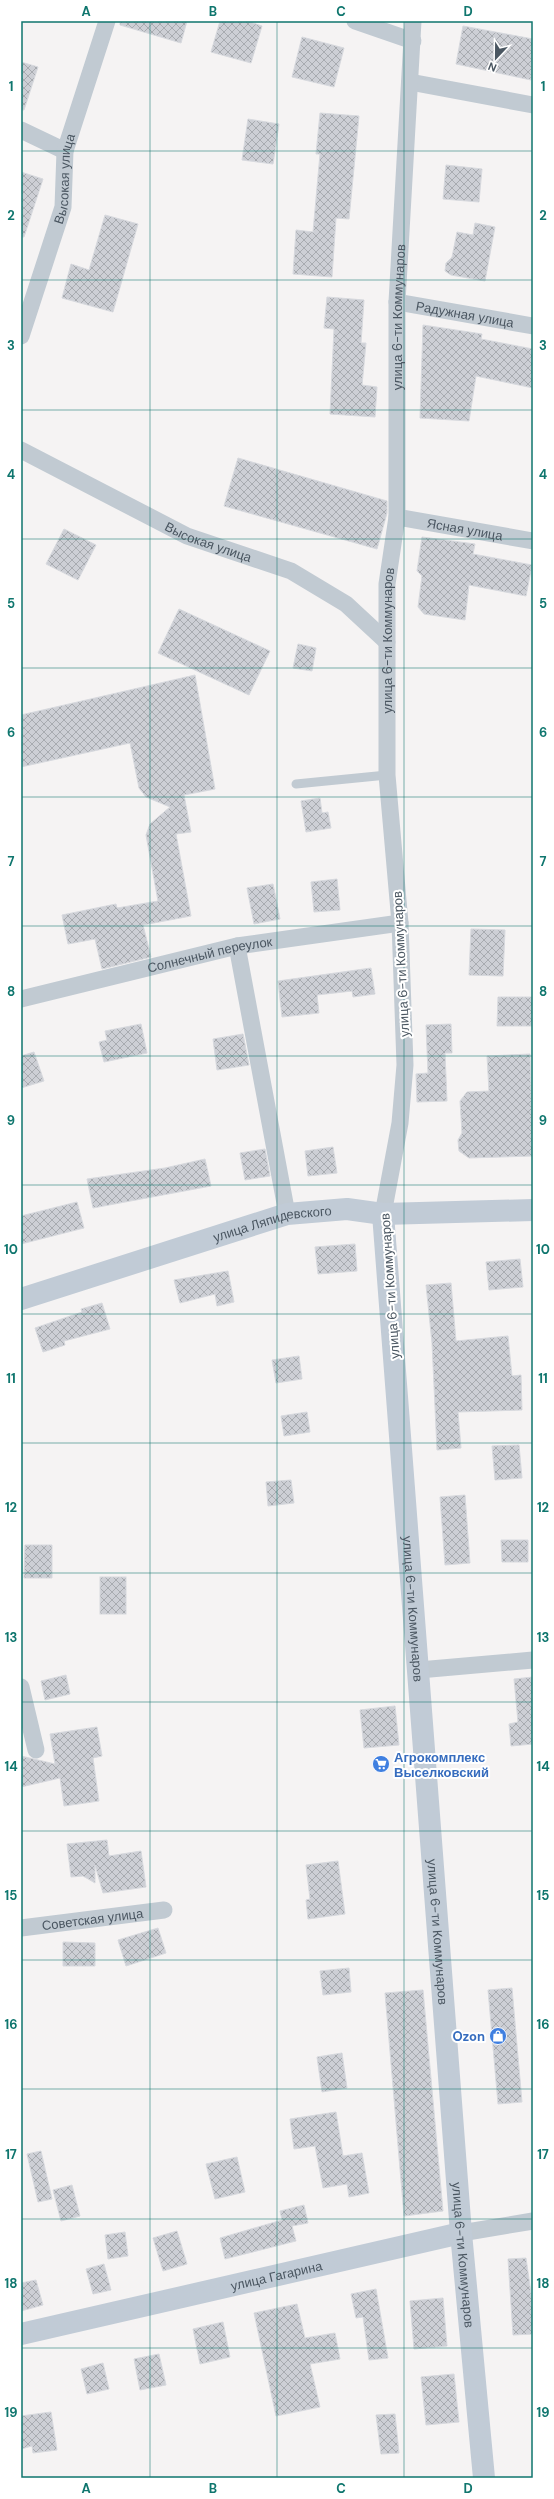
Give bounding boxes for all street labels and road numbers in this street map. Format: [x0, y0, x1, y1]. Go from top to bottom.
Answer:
street label: Высокая улица [50, 131, 79, 226]
street label: улица 6-ти Коммунаров [388, 244, 409, 390]
street label: Радужная улица [415, 297, 516, 331]
street label: Ясная улица [426, 514, 505, 544]
street label: Высокая улица [162, 518, 255, 566]
street label: улица 6-ти Коммунаров [379, 566, 398, 714]
street label: улица 6-ти Коммунаров [389, 890, 413, 1037]
street label: Солнечный переулок [145, 933, 273, 976]
street label: улица Ляпидевского [211, 1202, 332, 1246]
street label: улица 6-ти Коммунаров [376, 1212, 404, 1360]
street label: улица 6-ти Коммунаров [399, 1535, 427, 1683]
street label: улица 6-ти Коммунаров [424, 1858, 452, 2006]
street label: Советская улица [41, 1904, 145, 1934]
street label: улица 6-ти Коммунаров [449, 2181, 478, 2329]
street label: улица Гагарина [229, 2256, 325, 2294]

